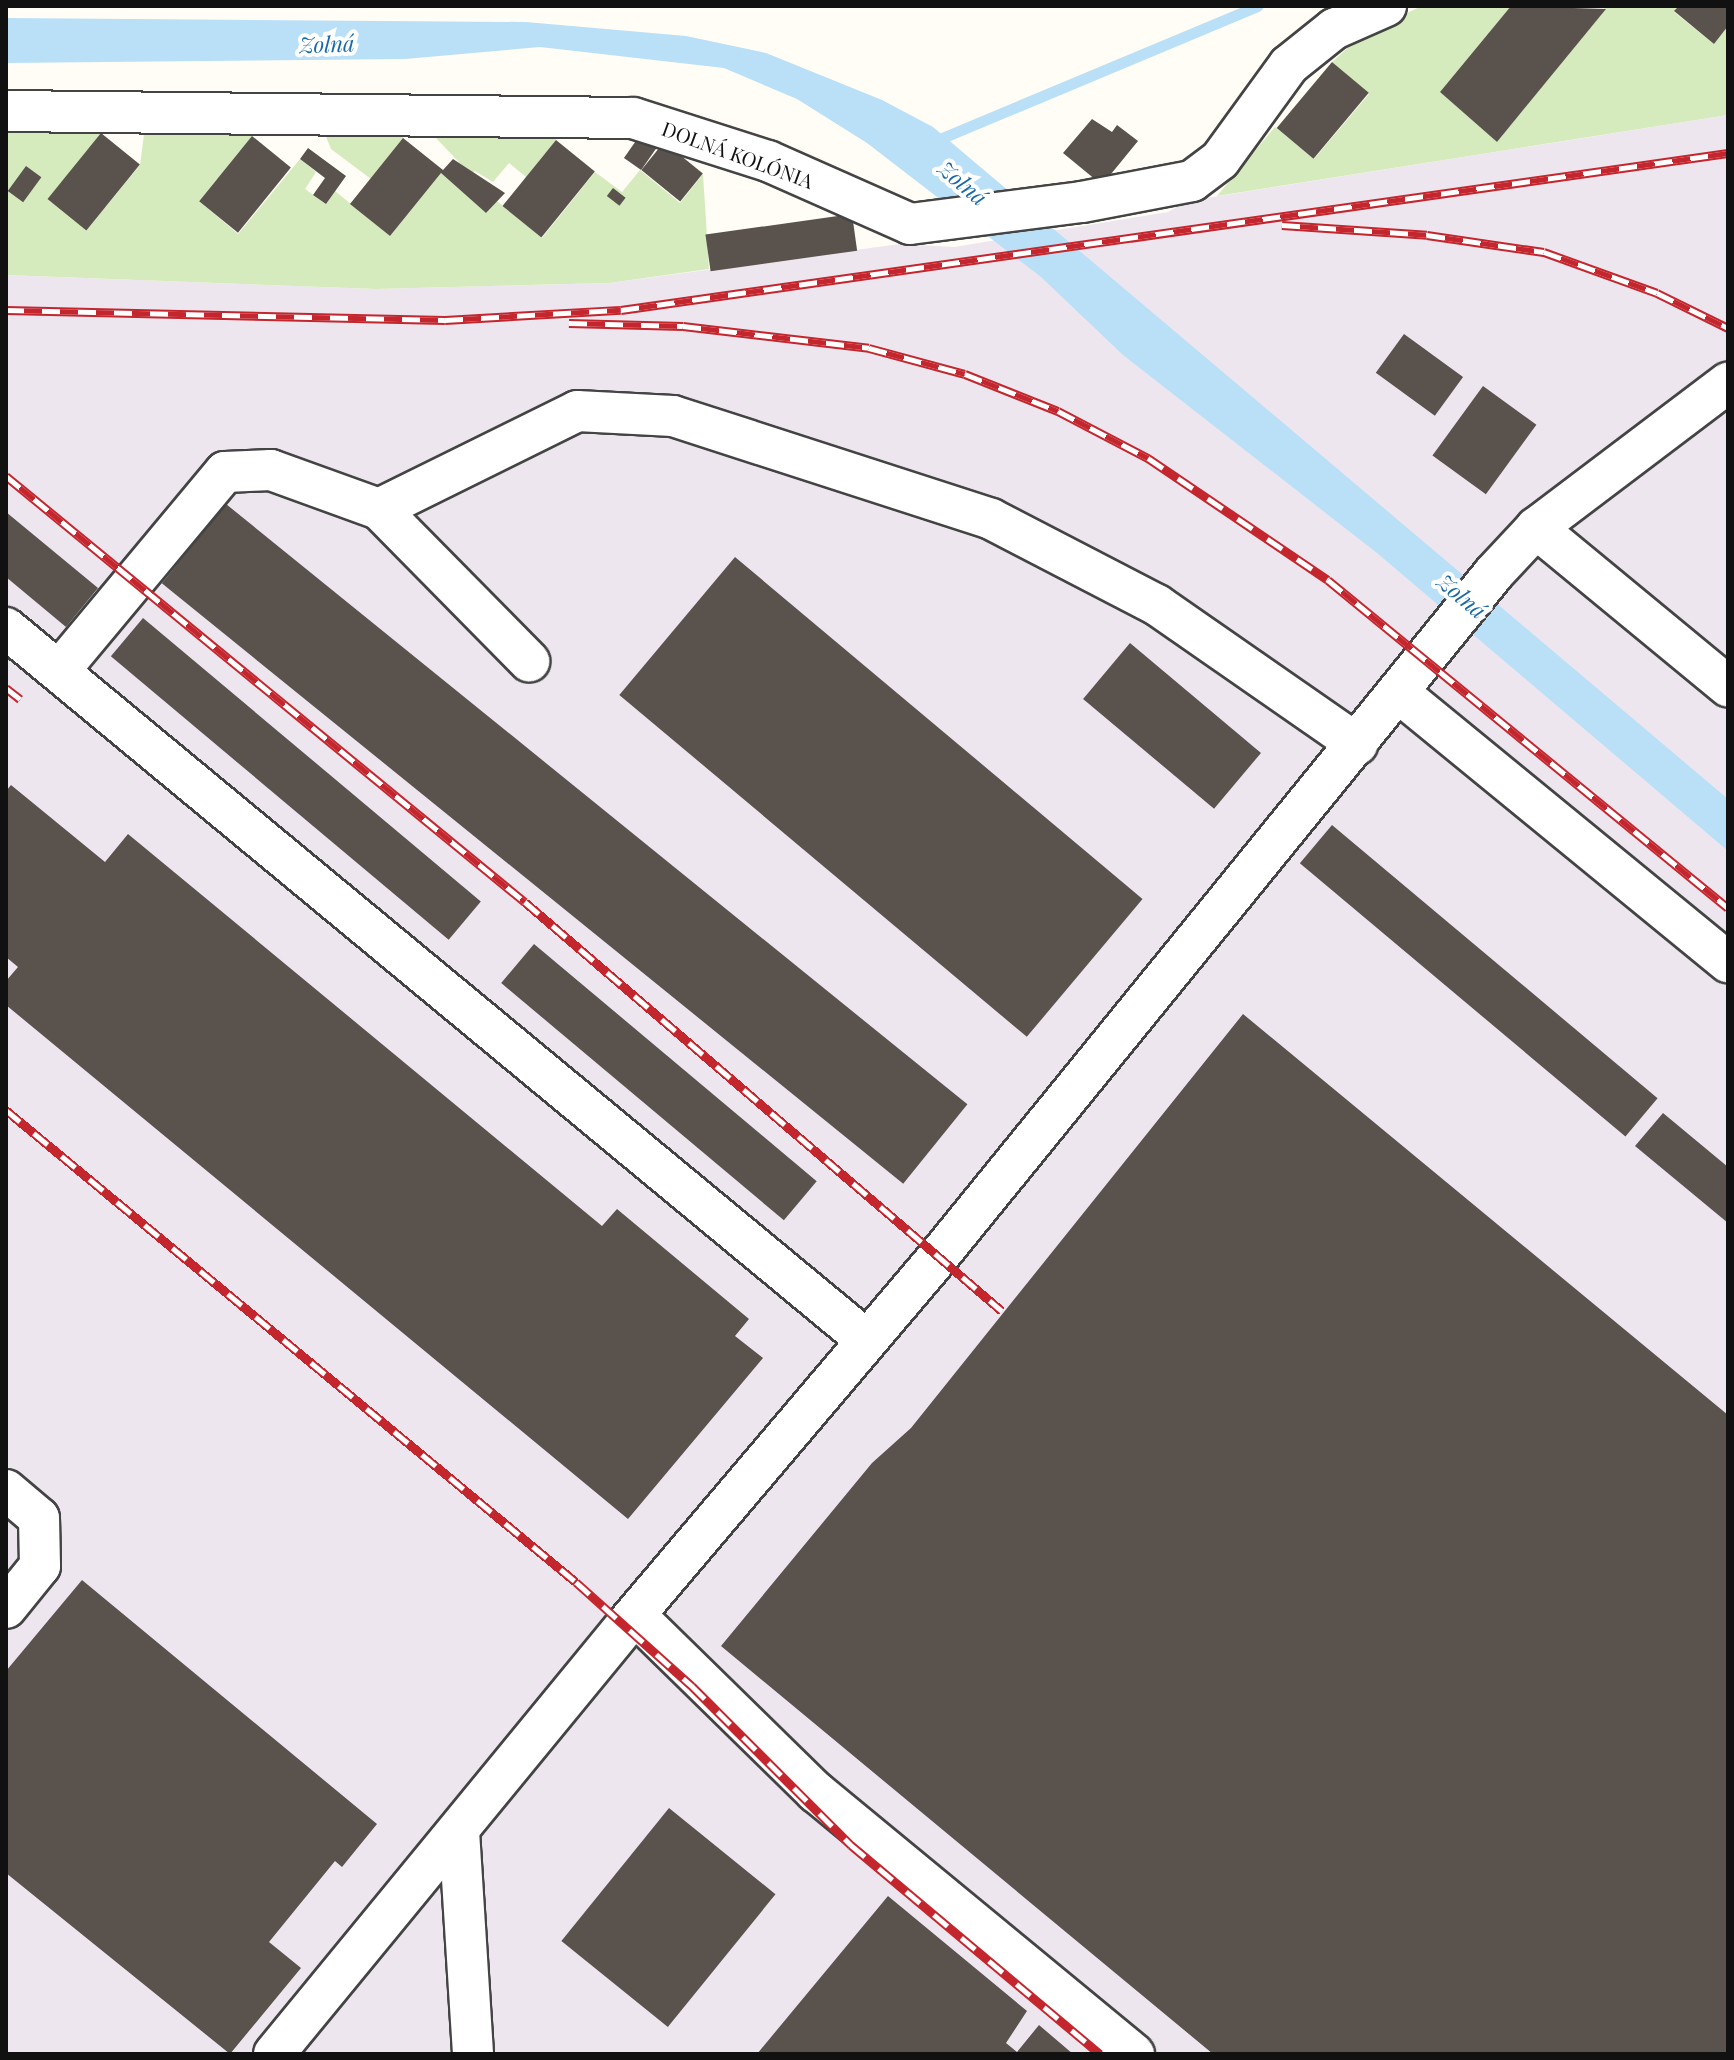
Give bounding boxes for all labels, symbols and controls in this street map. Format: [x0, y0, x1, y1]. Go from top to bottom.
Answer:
water label: Zolná [299, 30, 355, 58]
street label: DOLNÁ KOLÓNIA [659, 116, 817, 192]
water label: Zolná [933, 155, 993, 211]
water label: Zolná [1432, 568, 1492, 624]

